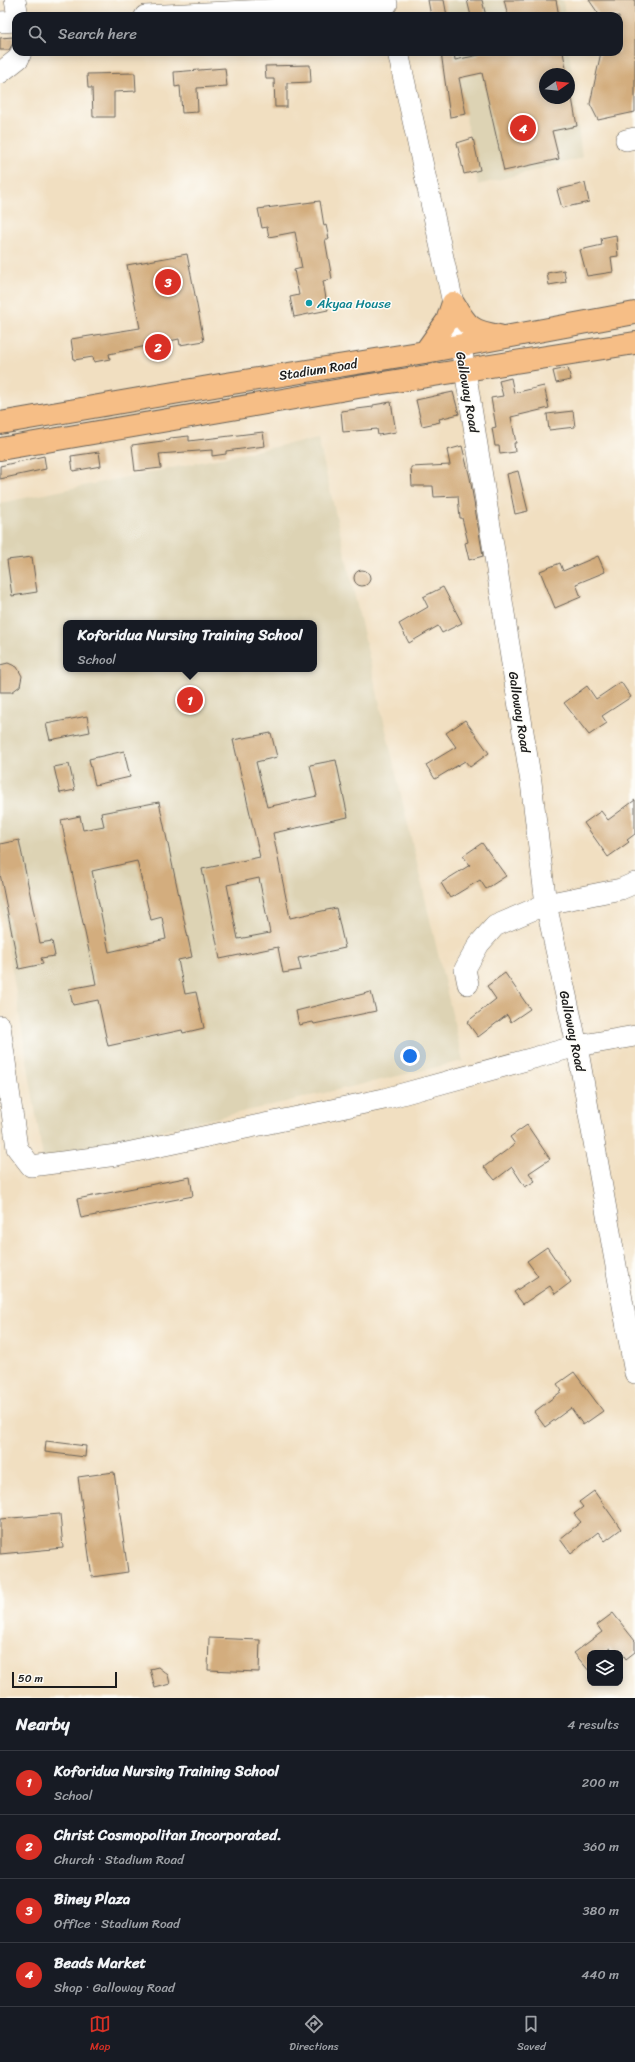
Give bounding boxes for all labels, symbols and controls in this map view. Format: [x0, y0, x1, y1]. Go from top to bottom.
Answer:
search box [12, 12, 623, 56]
text: Search here [58, 21, 137, 47]
icon: search [26, 23, 48, 45]
north arrow [539, 68, 575, 104]
pin: 4 [510, 113, 536, 143]
pin: 3 [155, 267, 181, 297]
place label: Akyaa House [316, 292, 391, 315]
marker: Akyaa House [304, 298, 314, 308]
pin: 2 [145, 332, 171, 362]
street label: Galloway Road [449, 350, 486, 436]
street label: Stadium Road [277, 352, 360, 387]
popup [63, 620, 317, 672]
text: Koforidua Nursing Training School [78, 622, 302, 648]
text: School [78, 648, 116, 671]
street label: Galloway Road [502, 670, 537, 756]
pin: 1 [177, 685, 203, 715]
street label: Galloway Road [553, 989, 593, 1075]
your location [400, 1046, 420, 1066]
map controls [587, 1650, 623, 1686]
button: layers [587, 1650, 623, 1686]
text: 50 m [18, 1669, 43, 1688]
scale bar [12, 1670, 117, 1689]
text: Nearby [16, 1709, 70, 1739]
text: 4 results [567, 1713, 619, 1736]
text: Koforidua Nursing Training School [54, 1758, 279, 1784]
text: 1 [26, 1771, 32, 1794]
text: 200 m [582, 1771, 619, 1794]
text: School [54, 1784, 92, 1807]
text: Christ Cosmopolitan Incorporated. [54, 1822, 282, 1848]
text: 2 [25, 1835, 33, 1858]
text: 360 m [583, 1835, 619, 1858]
text: Church · Stadium Road [54, 1848, 184, 1871]
text: Biney Plaza [54, 1886, 130, 1912]
text: 3 [25, 1899, 33, 1922]
text: 380 m [582, 1899, 619, 1922]
text: Office · Stadium Road [54, 1912, 180, 1935]
text: Beads Market [54, 1950, 146, 1976]
text: 4 [25, 1963, 33, 1986]
text: 440 m [581, 1963, 619, 1986]
text: Shop · Galloway Road [54, 1976, 175, 1999]
tab: Map [89, 2013, 111, 2056]
tab: Directions [289, 2013, 339, 2056]
tab: Saved [517, 2013, 546, 2056]

